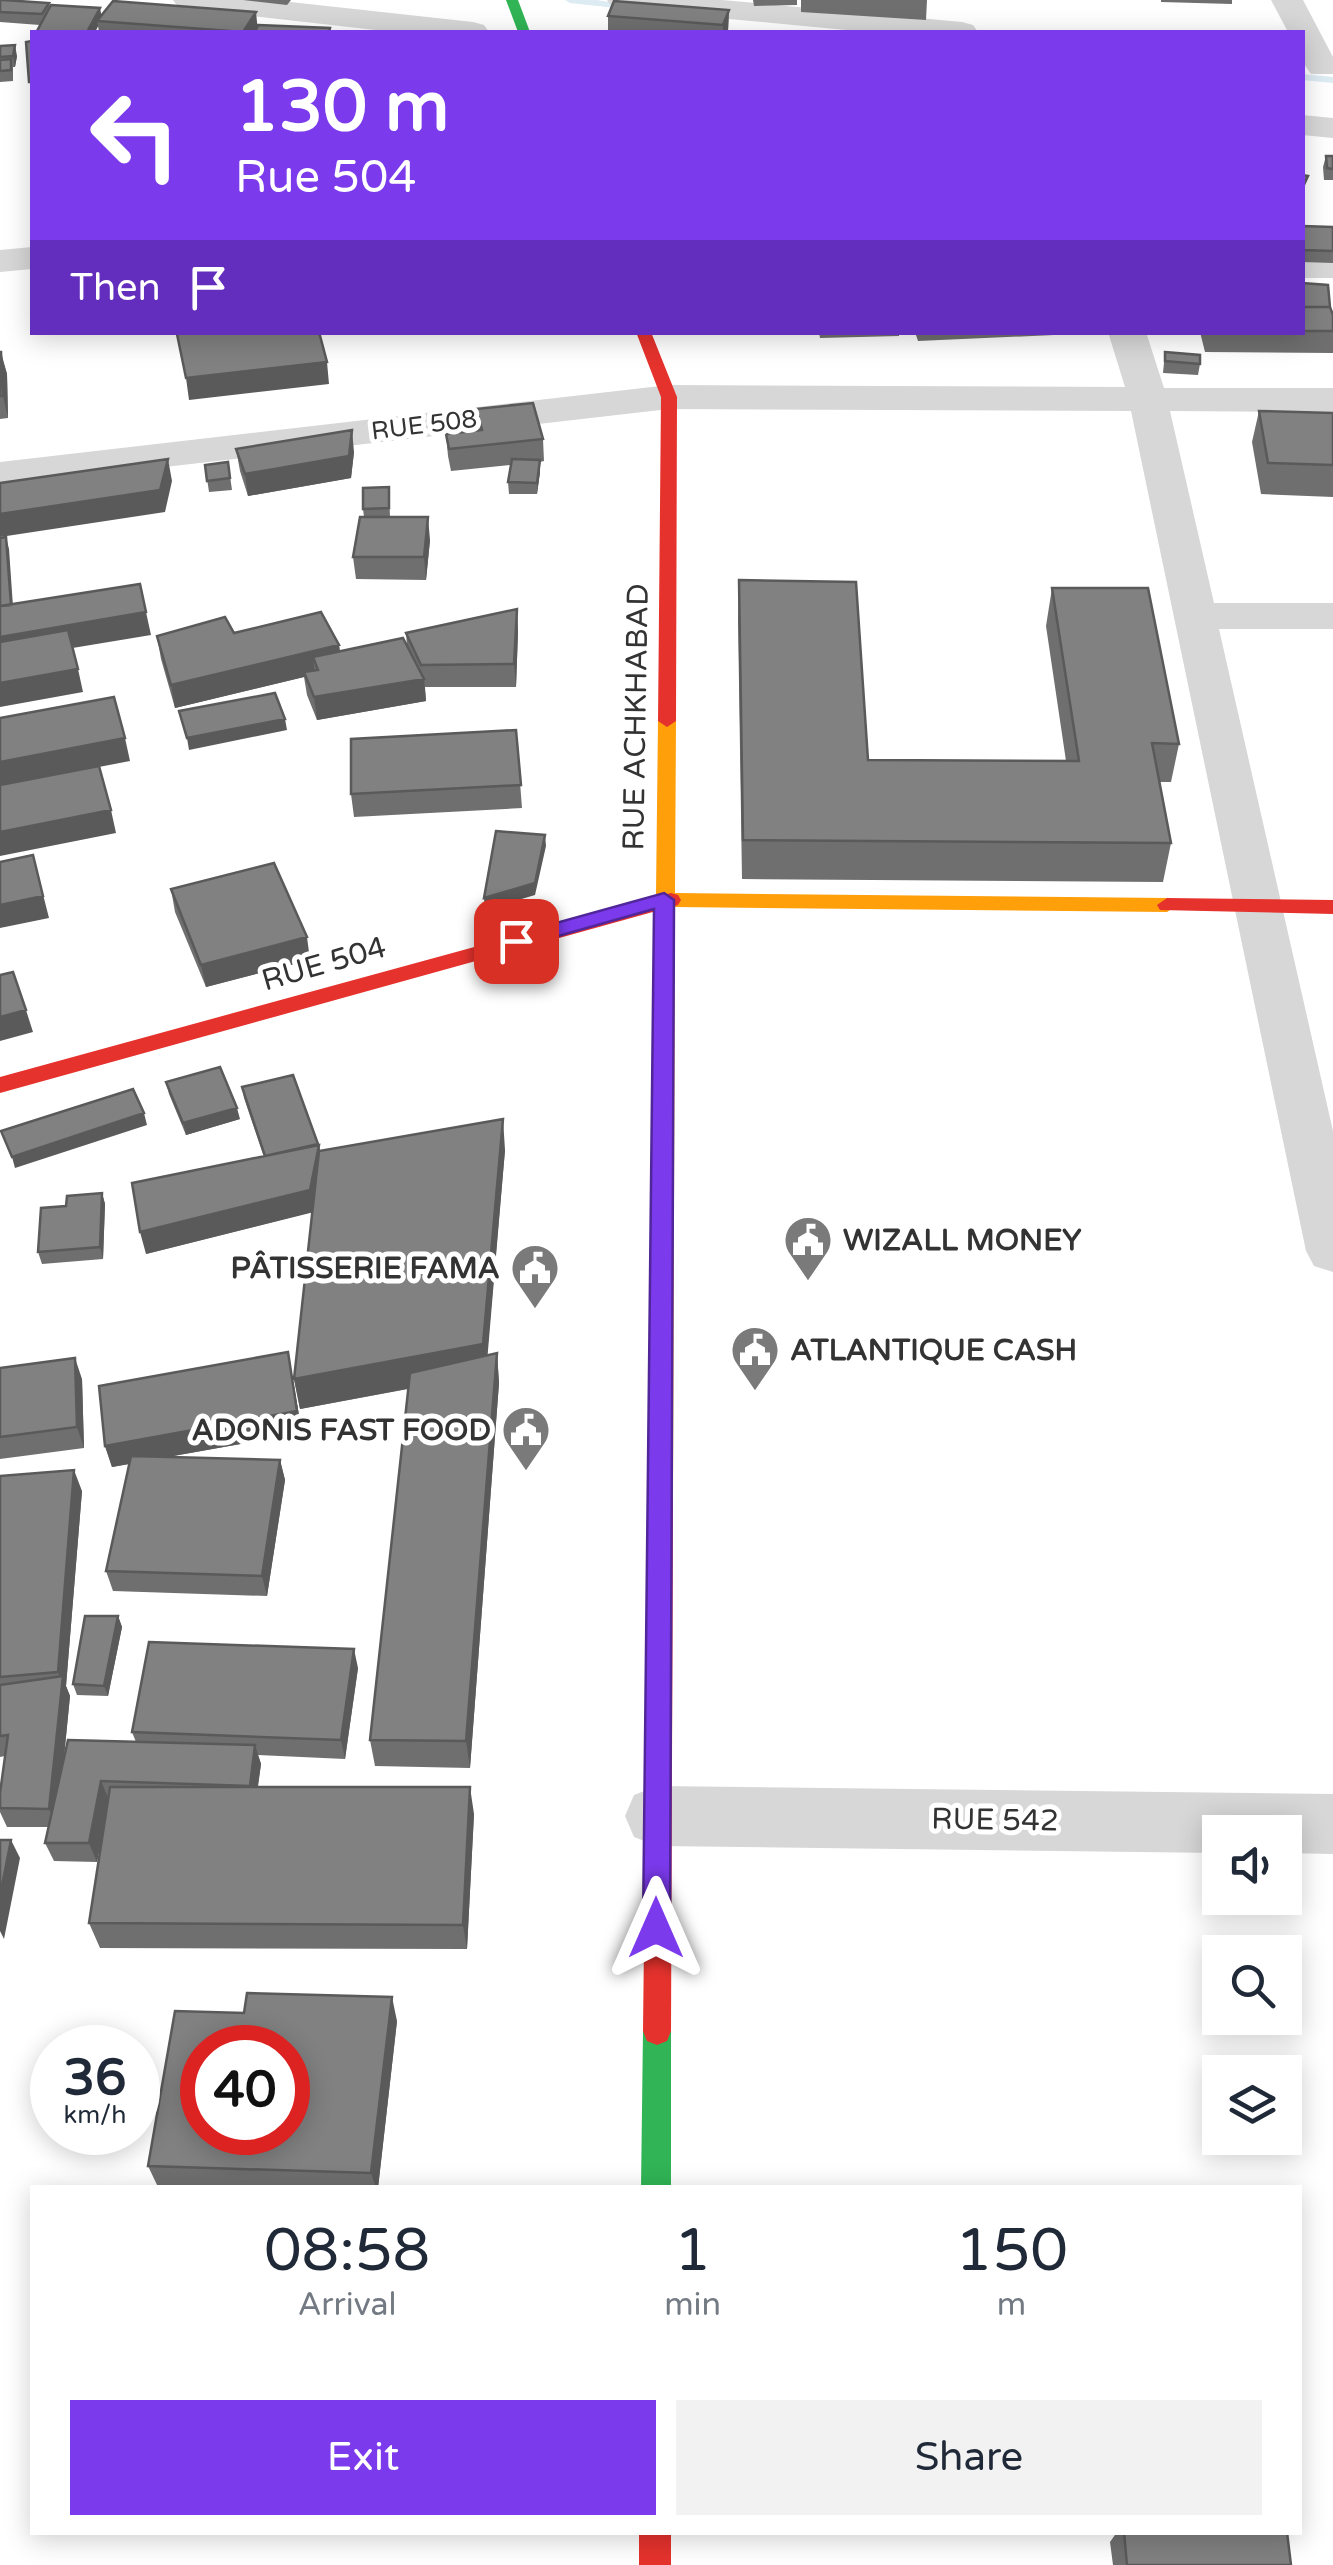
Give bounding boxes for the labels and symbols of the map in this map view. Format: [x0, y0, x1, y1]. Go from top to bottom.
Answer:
street label: RUE 508 [369, 404, 479, 446]
street label: RUE ACHKHABAD [615, 583, 657, 851]
pin [474, 899, 559, 984]
street label: RUE 504 [258, 929, 390, 999]
public building icon: WIZALL MONEY [782, 1214, 834, 1282]
place label: WIZALL MONEY [843, 1222, 1082, 1259]
public building icon: PÂTISSERIE FAMA [509, 1242, 561, 1310]
place label: PÂTISSERIE FAMA [230, 1250, 500, 1287]
public building icon: ATLANTIQUE CASH [729, 1324, 781, 1392]
place label: ATLANTIQUE CASH [790, 1332, 1077, 1369]
public building icon: ADONIS FAST FOOD [500, 1404, 552, 1472]
place label: ADONIS FAST FOOD [191, 1412, 491, 1449]
street label: RUE 542 [931, 1800, 1059, 1840]
position arrow [604, 1876, 708, 1980]
speed limit sign: 40 [180, 2025, 310, 2155]

